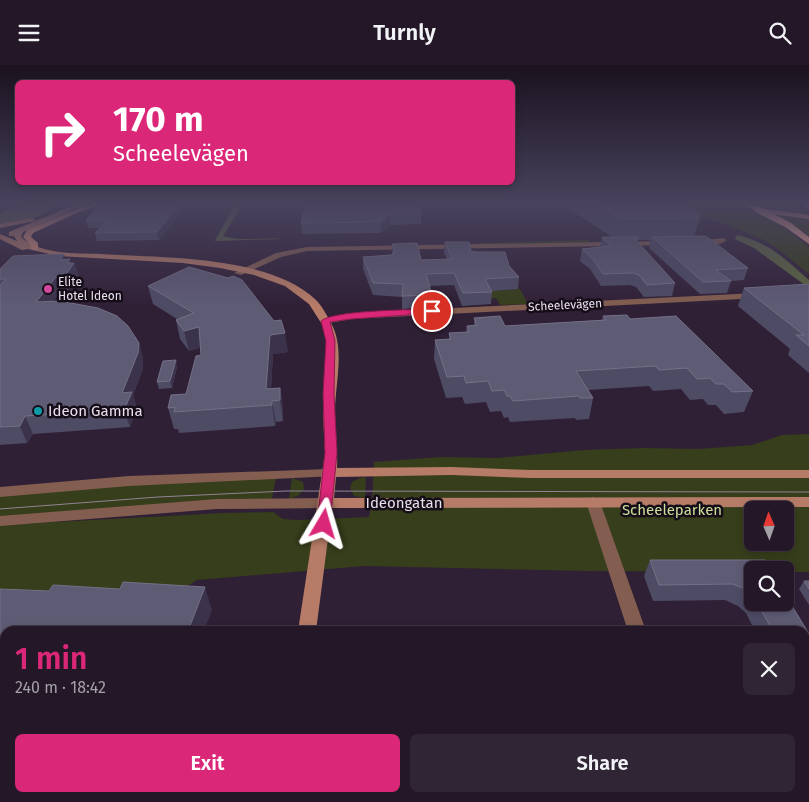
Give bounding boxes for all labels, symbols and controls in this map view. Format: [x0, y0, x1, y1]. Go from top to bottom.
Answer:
icon: menu [15, 19, 43, 47]
text: Turnly [373, 19, 436, 46]
icon: search [766, 19, 794, 47]
text: 170 m [113, 98, 204, 140]
icon: right [30, 100, 95, 165]
text: Scheelevägen [113, 140, 249, 167]
place label: Elite Hotel Ideon [58, 275, 122, 303]
marker: Elite Hotel Ideon [42, 283, 54, 295]
pin [411, 290, 453, 332]
street label: Scheelevägen [528, 296, 602, 314]
icon: arrive [418, 297, 446, 325]
place label: Ideon Gamma [48, 402, 143, 420]
marker: Ideon Gamma [32, 405, 44, 417]
street label: Ideongatan [365, 494, 443, 512]
position arrow [297, 497, 349, 549]
park label: Scheeleparken [622, 501, 722, 519]
north arrow [744, 501, 794, 551]
map controls [744, 501, 794, 611]
button: search [744, 561, 794, 611]
text: 1 min [15, 641, 87, 677]
button: close [743, 643, 795, 695]
text: 240 m · 18:42 [15, 678, 106, 697]
button: Exit [15, 734, 400, 792]
button: Share [410, 734, 795, 792]

